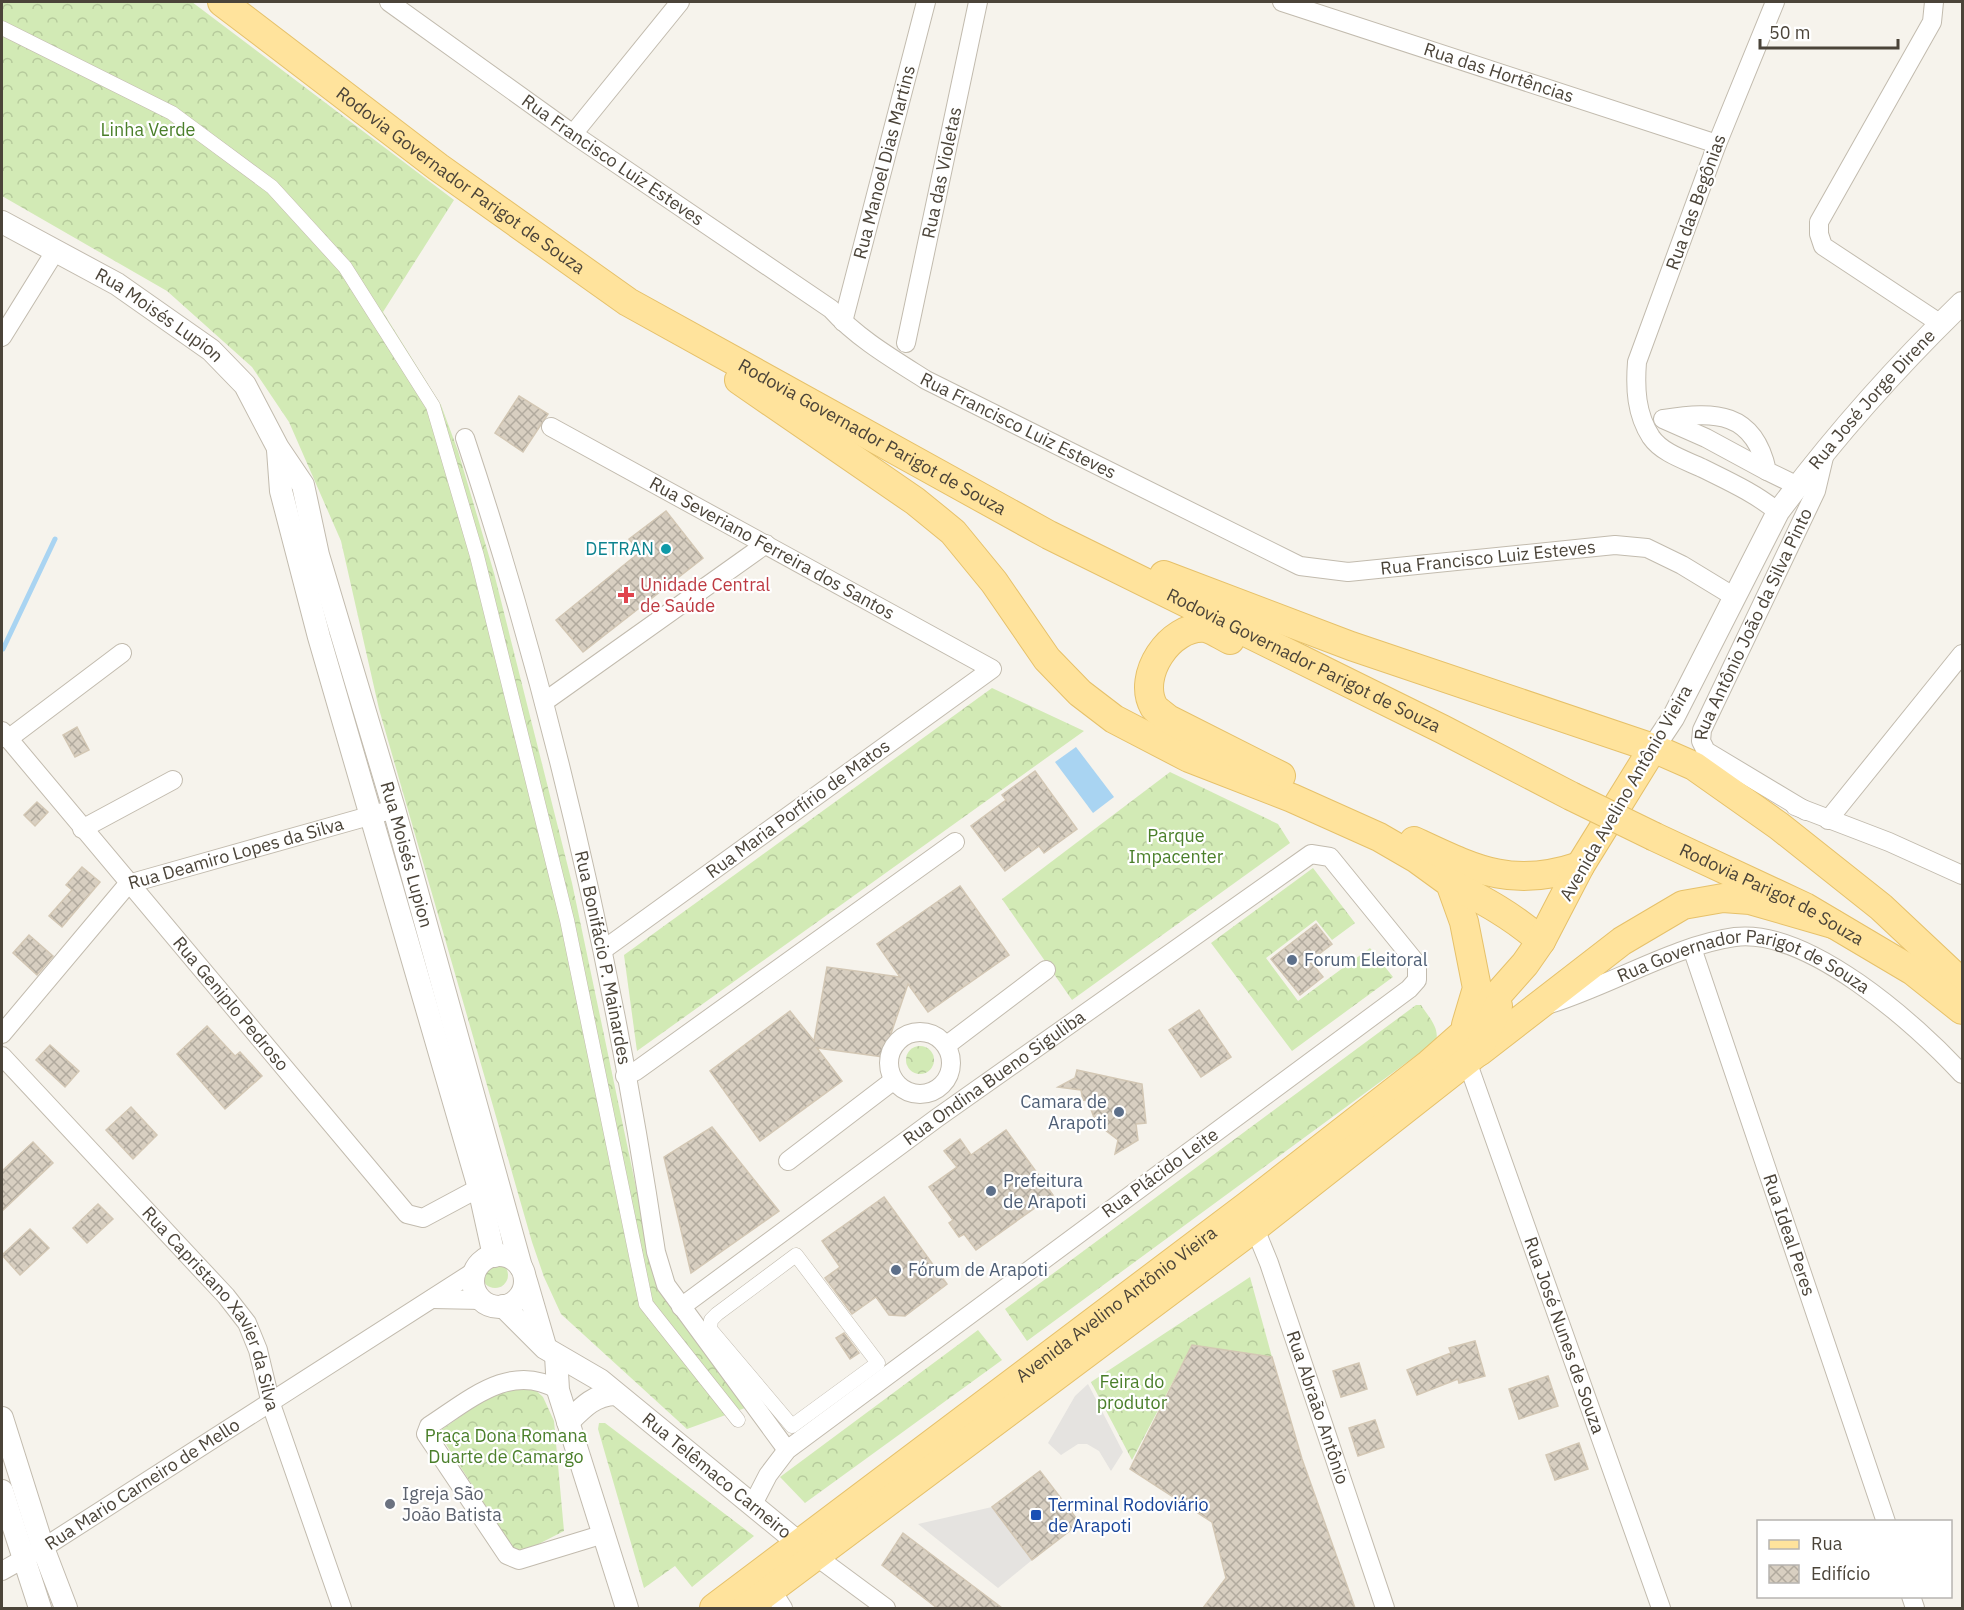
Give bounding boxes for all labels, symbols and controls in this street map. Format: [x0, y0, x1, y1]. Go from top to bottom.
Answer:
scale bar [1760, 12, 1898, 50]
text: 50 m [1769, 21, 1811, 44]
street label: Rua das Hortências [1421, 37, 1577, 108]
street label: Rua Manoel Dias Martins [848, 63, 920, 261]
street label: Rodovia Governador Parigot de Souza [332, 81, 590, 279]
street label: Rua Francisco Luiz Esteves [517, 89, 709, 230]
street label: Rua das Violetas [916, 105, 967, 241]
park label: Linha Verde [101, 118, 196, 141]
street label: Rua das Begônias [1660, 131, 1731, 273]
street label: Rua Moisés Lupion [91, 262, 229, 367]
street label: Rua José Jorge Direne [1803, 324, 1940, 474]
street label: Rodovia Governador Parigot de Souza [734, 353, 1011, 520]
street label: Rua Francisco Luiz Esteves [916, 367, 1120, 484]
street label: Rua Severiano Ferreira dos Santos [646, 471, 899, 624]
street label: Rua Antônio João da Silva Pinto [1689, 504, 1817, 741]
street label: Rua Francisco Luiz Esteves [1379, 535, 1597, 580]
place label: DETRAN [585, 537, 654, 560]
marker: DETRAN [659, 542, 673, 556]
place label: Unidade Central de Saúde [640, 573, 770, 617]
street label: Rodovia Governador Parigot de Souza [1163, 583, 1445, 738]
marker: Unidade Central de Saúde [617, 586, 635, 604]
street label: Avenida Avelino Antônio Vieira [1554, 680, 1697, 905]
street label: Rua Maria Porfírio de Matos [701, 734, 894, 883]
street label: Rua Moisés Lupion [375, 778, 438, 930]
street label: Rua Deamiro Lopes da Silva [125, 812, 347, 894]
park label: Parque Impacenter [1129, 824, 1224, 868]
street label: Rodovia Parigot de Souza [1676, 838, 1869, 951]
street label: Rua Bonifácio P. Mainardes [570, 848, 637, 1067]
text: Rua Governador Parigot de Souza [1613, 924, 1875, 999]
street label: Rua Geniplo Pedroso [168, 931, 294, 1076]
place label: Forum Eleitoral [1304, 948, 1428, 971]
marker: Forum Eleitoral [1285, 953, 1299, 967]
street label: Rua Governador Parigot de Souza [1608, 971, 1878, 1007]
street label: Rua Ondina Bueno Siguliba [898, 1005, 1090, 1150]
place label: Camara de Arapoti [1020, 1090, 1107, 1134]
marker: Camara de Arapoti [1112, 1105, 1126, 1119]
street label: Rua Plácido Leite [1097, 1122, 1223, 1223]
place label: Prefeitura de Arapoti [1003, 1169, 1087, 1213]
street label: Rua Ideal Peres [1758, 1171, 1821, 1299]
marker: Prefeitura de Arapoti [984, 1184, 998, 1198]
street label: Rua Capristano Xavier da Silva [137, 1201, 285, 1414]
street label: Avenida Avelino Antônio Vieira [1011, 1221, 1221, 1387]
street label: Rua José Nunes de Souza [1519, 1234, 1610, 1437]
place label: Fórum de Arapoti [908, 1258, 1048, 1281]
marker: Fórum de Arapoti [889, 1263, 903, 1277]
street label: Rua Abraão Antônio [1282, 1328, 1355, 1487]
park label: Feira do produtor [1097, 1370, 1168, 1414]
street label: Rua Telêmaco Carneiro [638, 1407, 797, 1543]
street label: Rua Mario Carneiro de Mello [40, 1413, 244, 1555]
park label: Praça Dona Romana Duarte de Camargo [425, 1424, 588, 1468]
place label: Igreja São João Batista [402, 1482, 502, 1526]
place label: Terminal Rodoviário de Arapoti [1048, 1493, 1209, 1537]
marker: Igreja São João Batista [383, 1497, 397, 1511]
marker: Terminal Rodoviário de Arapoti [1029, 1508, 1043, 1522]
legend [1757, 1520, 1952, 1598]
text: Rua [1811, 1532, 1843, 1555]
text: Edifício [1811, 1562, 1870, 1585]

